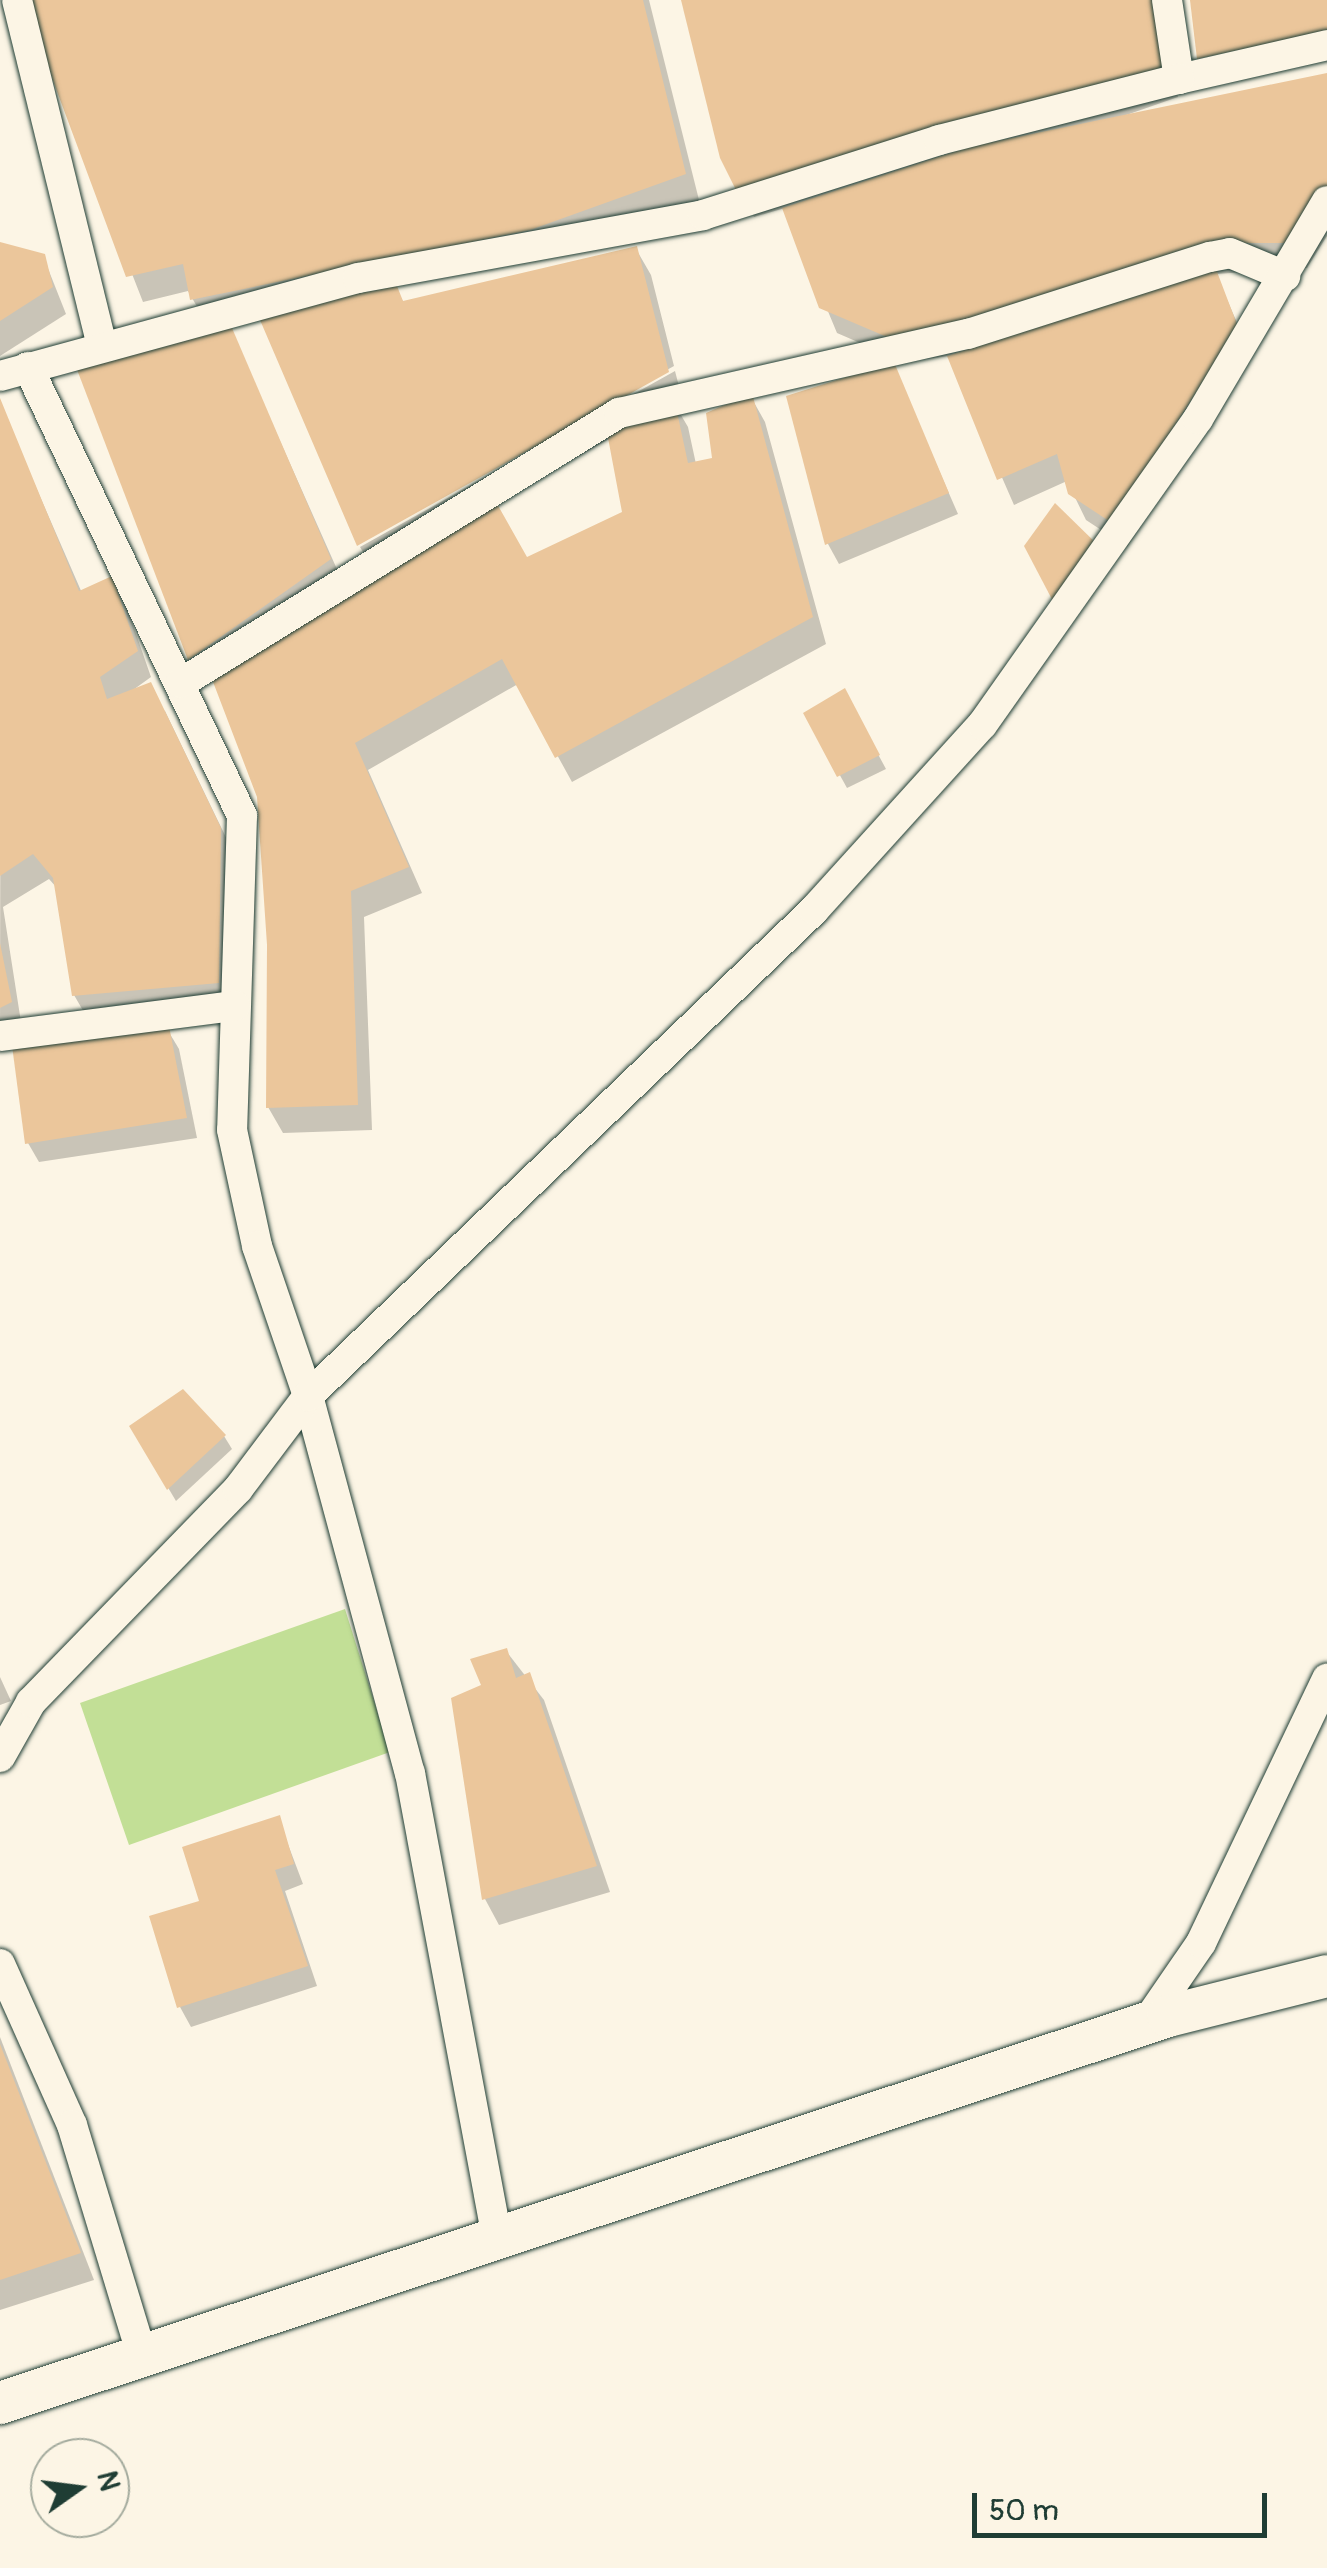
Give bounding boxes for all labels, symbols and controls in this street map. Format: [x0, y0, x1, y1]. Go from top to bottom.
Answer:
north arrow [30, 2438, 130, 2538]
text: N [88, 2468, 127, 2495]
scale bar [977, 2473, 1272, 2535]
text: 50 m [989, 2492, 1059, 2529]

